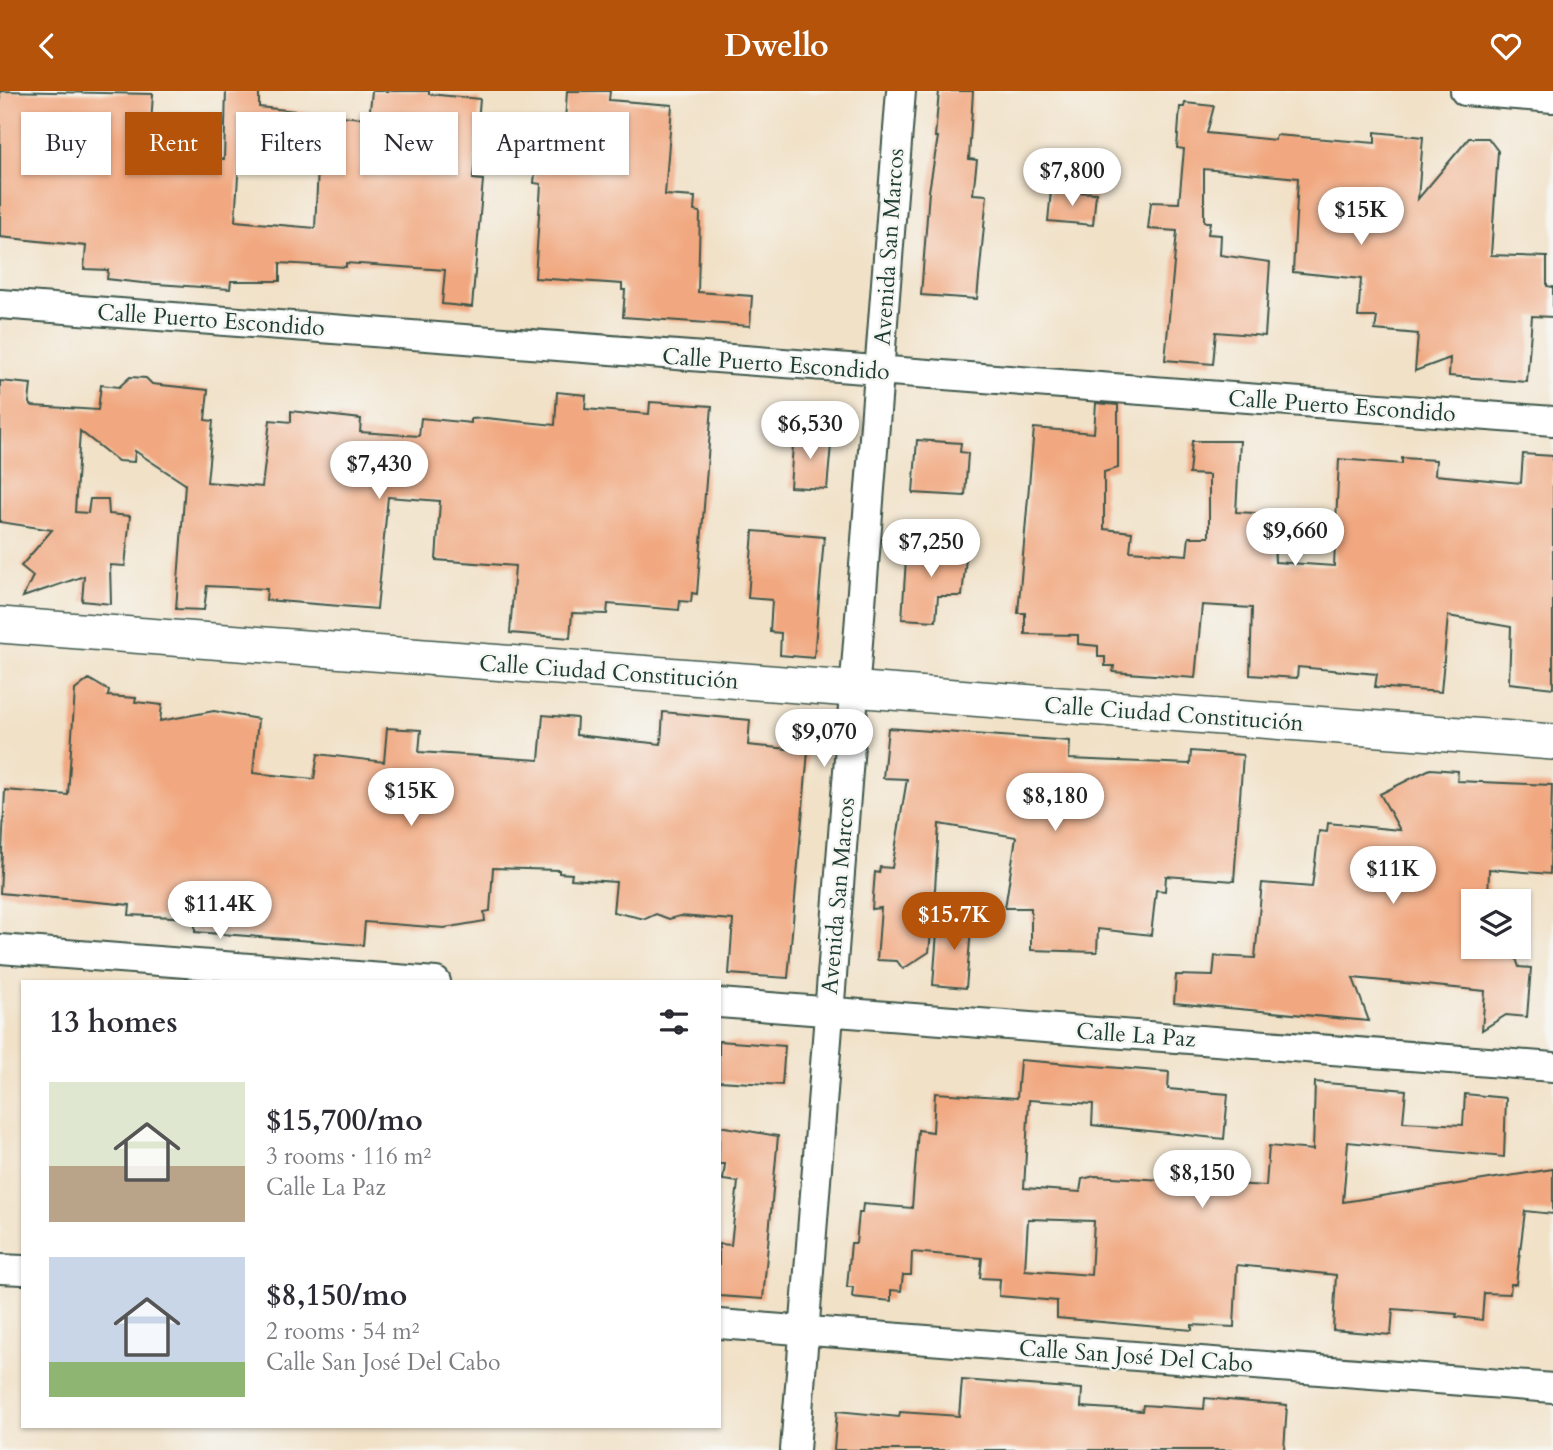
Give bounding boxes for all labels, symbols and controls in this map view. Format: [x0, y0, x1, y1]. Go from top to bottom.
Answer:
text: Dwello [724, 24, 829, 68]
icon: back [28, 27, 66, 65]
icon: heart [1487, 27, 1525, 65]
chip: Buy [21, 112, 111, 175]
chip: Rent [125, 112, 222, 175]
chip: Filters [236, 112, 346, 175]
chip: New [360, 112, 458, 175]
chip: Apartment [472, 112, 629, 175]
street label: Avenida San Marcos [867, 147, 911, 347]
pin: $7,800 [1015, 149, 1129, 208]
text: $7,800 [1039, 155, 1105, 186]
pin: $15K [1320, 187, 1402, 247]
text: $15K [1334, 194, 1388, 225]
street label: Calle Puerto Escondido [96, 297, 326, 343]
street label: Calle Puerto Escondido [661, 341, 891, 387]
street label: Calle Puerto Escondido [1227, 383, 1457, 429]
pin: $6,530 [753, 401, 867, 461]
text: $6,530 [777, 408, 843, 439]
pin: $7,430 [322, 441, 436, 501]
text: $7,430 [346, 448, 412, 479]
pin: $9,660 [1238, 509, 1352, 568]
text: $9,660 [1262, 515, 1328, 546]
pin: $7,250 [874, 519, 988, 579]
text: $7,250 [898, 526, 964, 557]
street label: Calle Ciudad Constitución [478, 647, 740, 697]
street label: Calle Ciudad Constitución [1043, 689, 1305, 739]
pin: $9,070 [767, 709, 881, 769]
text: $9,070 [791, 716, 857, 747]
pin: $15K [370, 769, 452, 828]
pin: $8,180 [998, 773, 1112, 833]
text: $15K [384, 775, 438, 806]
text: $8,180 [1022, 780, 1088, 811]
street label: Avenida San Marcos [814, 796, 862, 996]
pin: $11K [1352, 847, 1434, 906]
text: $11K [1366, 853, 1420, 884]
pin: $11.4K [163, 881, 277, 941]
text: $11.4K [184, 888, 256, 919]
map controls [1461, 889, 1531, 959]
button: layers [1461, 889, 1531, 959]
pin: $15.7K [897, 893, 1011, 952]
text: $15.7K [918, 899, 990, 930]
text: 13 homes [49, 1002, 178, 1043]
icon: filters [655, 1003, 693, 1041]
street label: Calle La Paz [1075, 1015, 1197, 1055]
text: $15,700/mo [266, 1100, 423, 1141]
icon: home [105, 1110, 189, 1194]
text: 3 rooms · 116 m² [266, 1141, 431, 1172]
pin: $8,150 [1145, 1151, 1259, 1210]
text: $8,150 [1169, 1157, 1235, 1188]
text: Calle La Paz [266, 1172, 386, 1203]
text: $8,150/mo [266, 1275, 407, 1316]
icon: home [105, 1285, 189, 1369]
text: 2 rooms · 54 m² [266, 1316, 419, 1347]
street label: Calle San José Del Cabo [1018, 1332, 1254, 1380]
text: Calle San José Del Cabo [266, 1347, 501, 1378]

